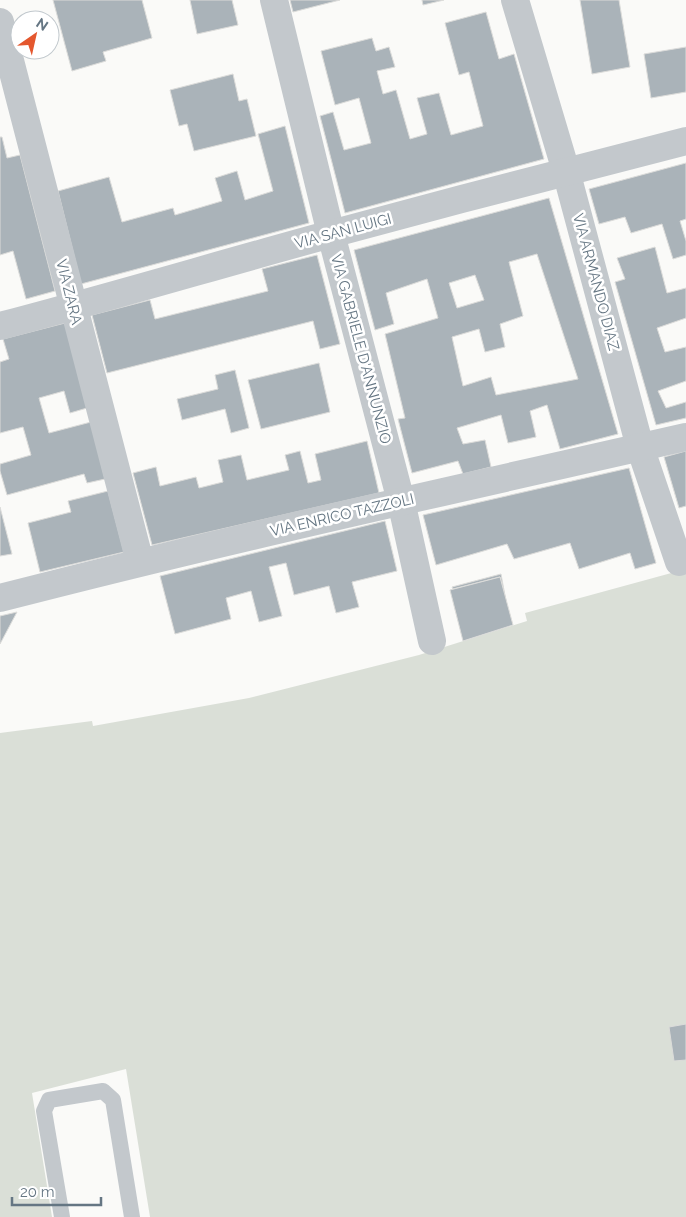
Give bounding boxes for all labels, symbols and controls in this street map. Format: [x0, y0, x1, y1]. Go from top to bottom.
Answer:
north arrow [10, 10, 60, 60]
text: N [33, 15, 51, 34]
street label: VIA SAN LUIGI [293, 209, 393, 253]
street label: VIA ARMANDO DIAZ [569, 211, 623, 353]
street label: VIA GABRIELE D'ANNUNZIO [327, 252, 395, 446]
street label: VIA ZARA [52, 257, 86, 327]
street label: VIA ENRICO TAZZOLI [268, 490, 416, 540]
scale bar [12, 1174, 101, 1206]
text: 20 m [20, 1183, 55, 1201]

